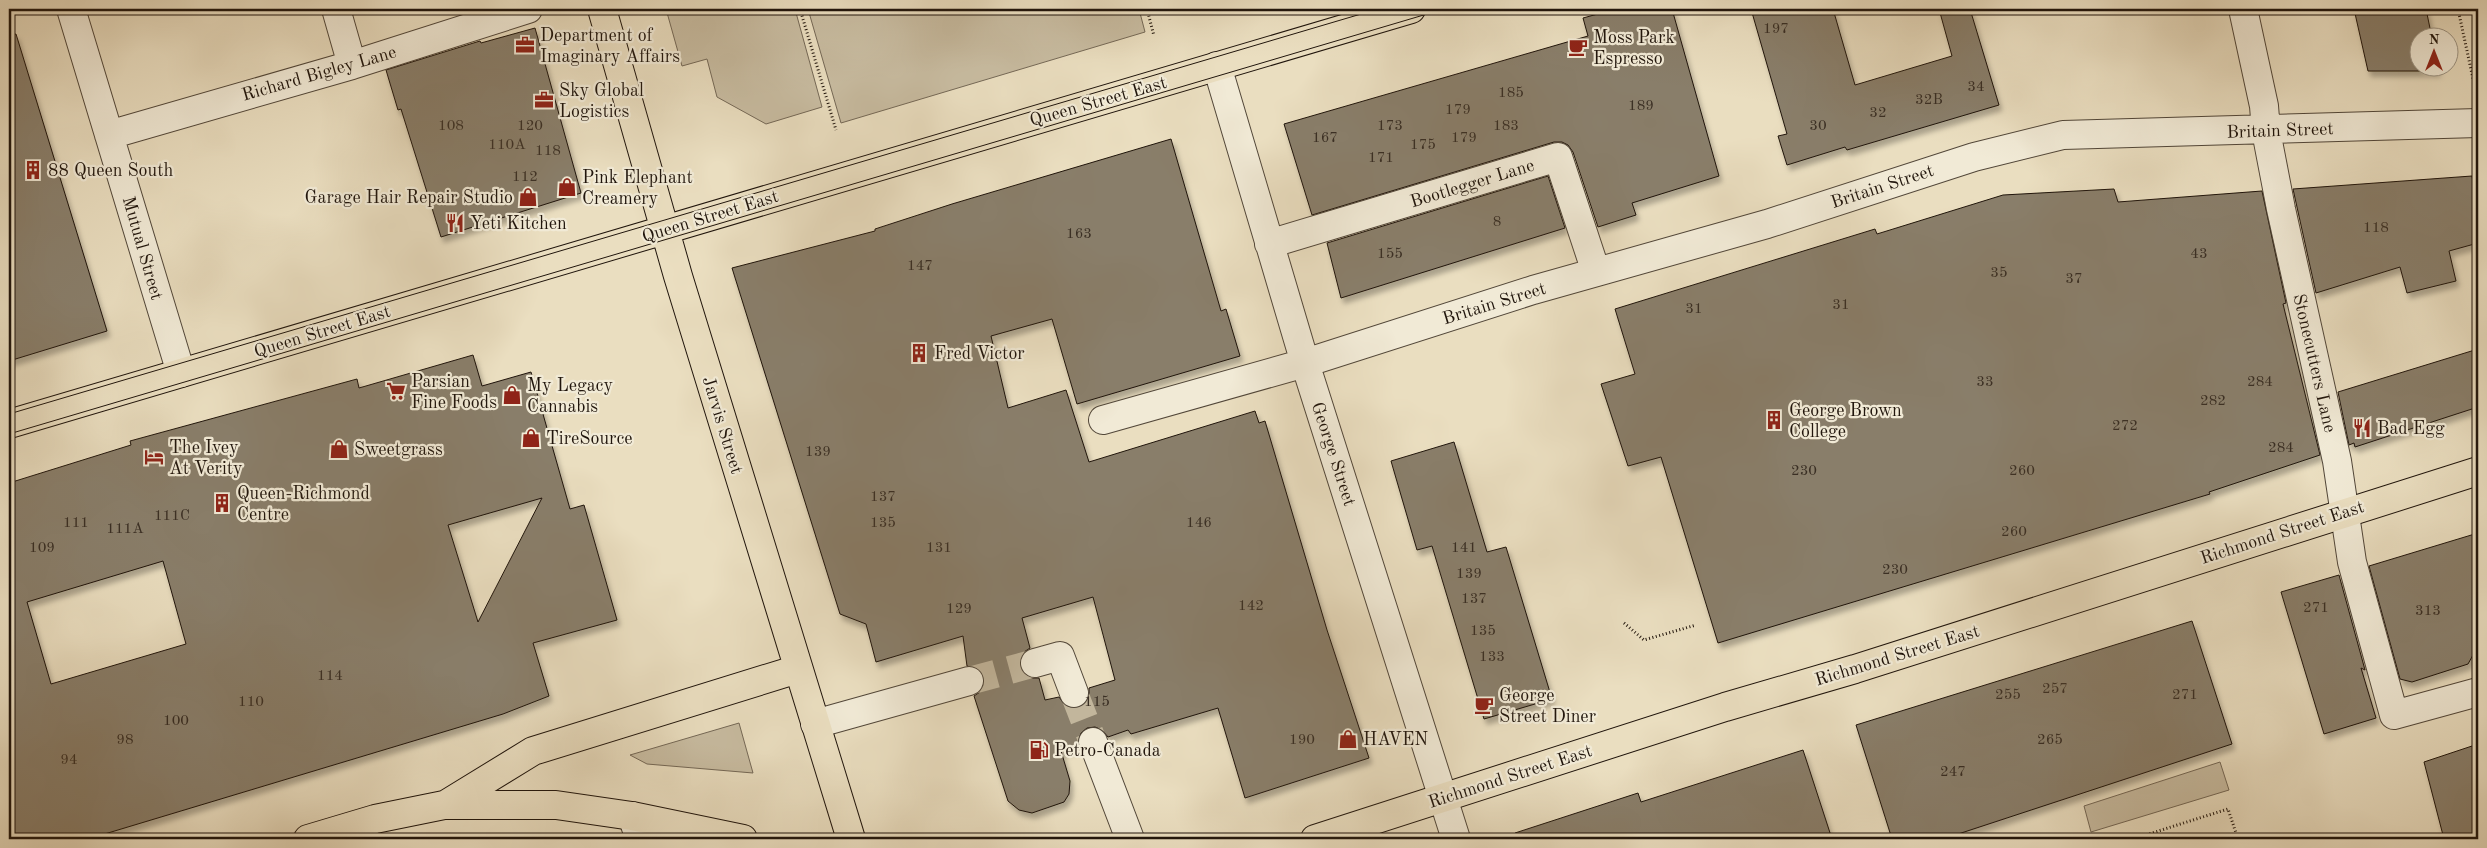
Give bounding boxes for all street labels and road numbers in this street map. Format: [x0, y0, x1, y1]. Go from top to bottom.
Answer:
street label: Richard Bigley Lane [240, 43, 399, 105]
street label: Queen Street East [1028, 74, 1169, 130]
street label: Britain Street [2226, 120, 2334, 142]
street label: Bootlegger Lane [1408, 157, 1537, 211]
street label: Britain Street [1829, 162, 1936, 212]
street label: Queen Street East [640, 188, 781, 246]
street label: Mutual Street [119, 194, 165, 302]
street label: Britain Street [1440, 280, 1548, 328]
street label: Stonecutters Lane [2289, 292, 2339, 434]
street label: Queen Street East [252, 303, 393, 361]
street label: Jarvis Street [699, 374, 745, 476]
street label: George Street [1308, 400, 1358, 509]
street label: Richmond Street East [2198, 498, 2366, 568]
street label: Richmond Street East [1813, 622, 1982, 690]
street label: Richmond Street East [1426, 742, 1594, 812]

